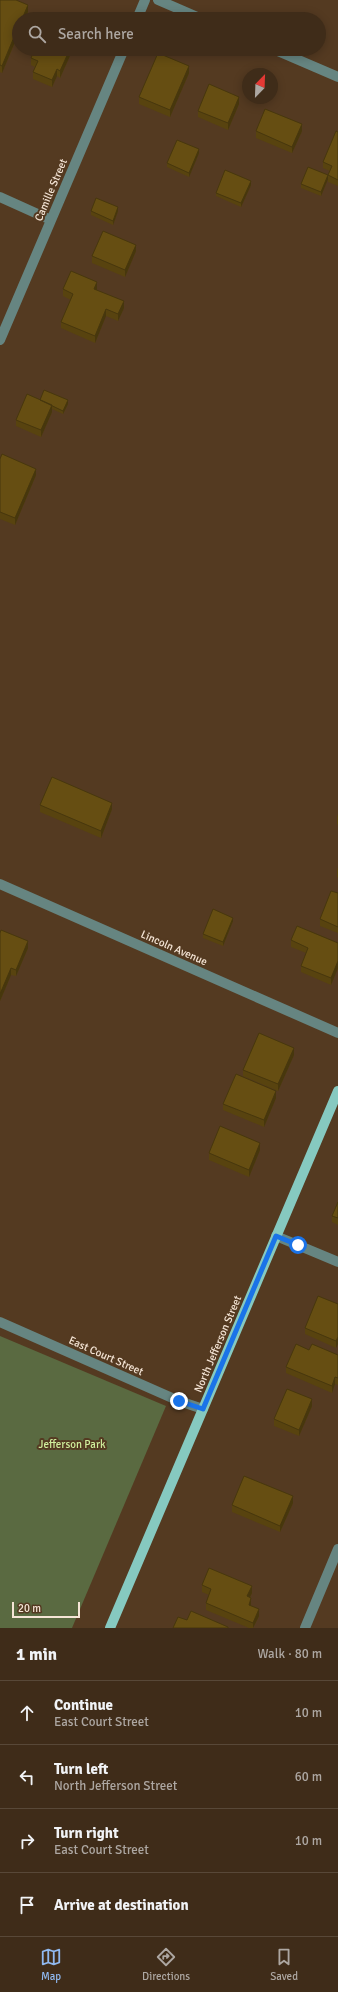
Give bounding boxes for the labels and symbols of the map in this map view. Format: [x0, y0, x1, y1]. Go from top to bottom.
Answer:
north arrow [242, 68, 278, 104]
street label: Camille Street [32, 157, 70, 223]
street label: Lincoln Avenue [139, 928, 209, 968]
route start [289, 1236, 307, 1254]
street label: North Jefferson Street [192, 1293, 244, 1395]
street label: East Court Street [67, 1334, 145, 1378]
route end [170, 1392, 188, 1410]
park label: Jefferson Park [38, 1438, 106, 1451]
scale bar [12, 1600, 80, 1619]

